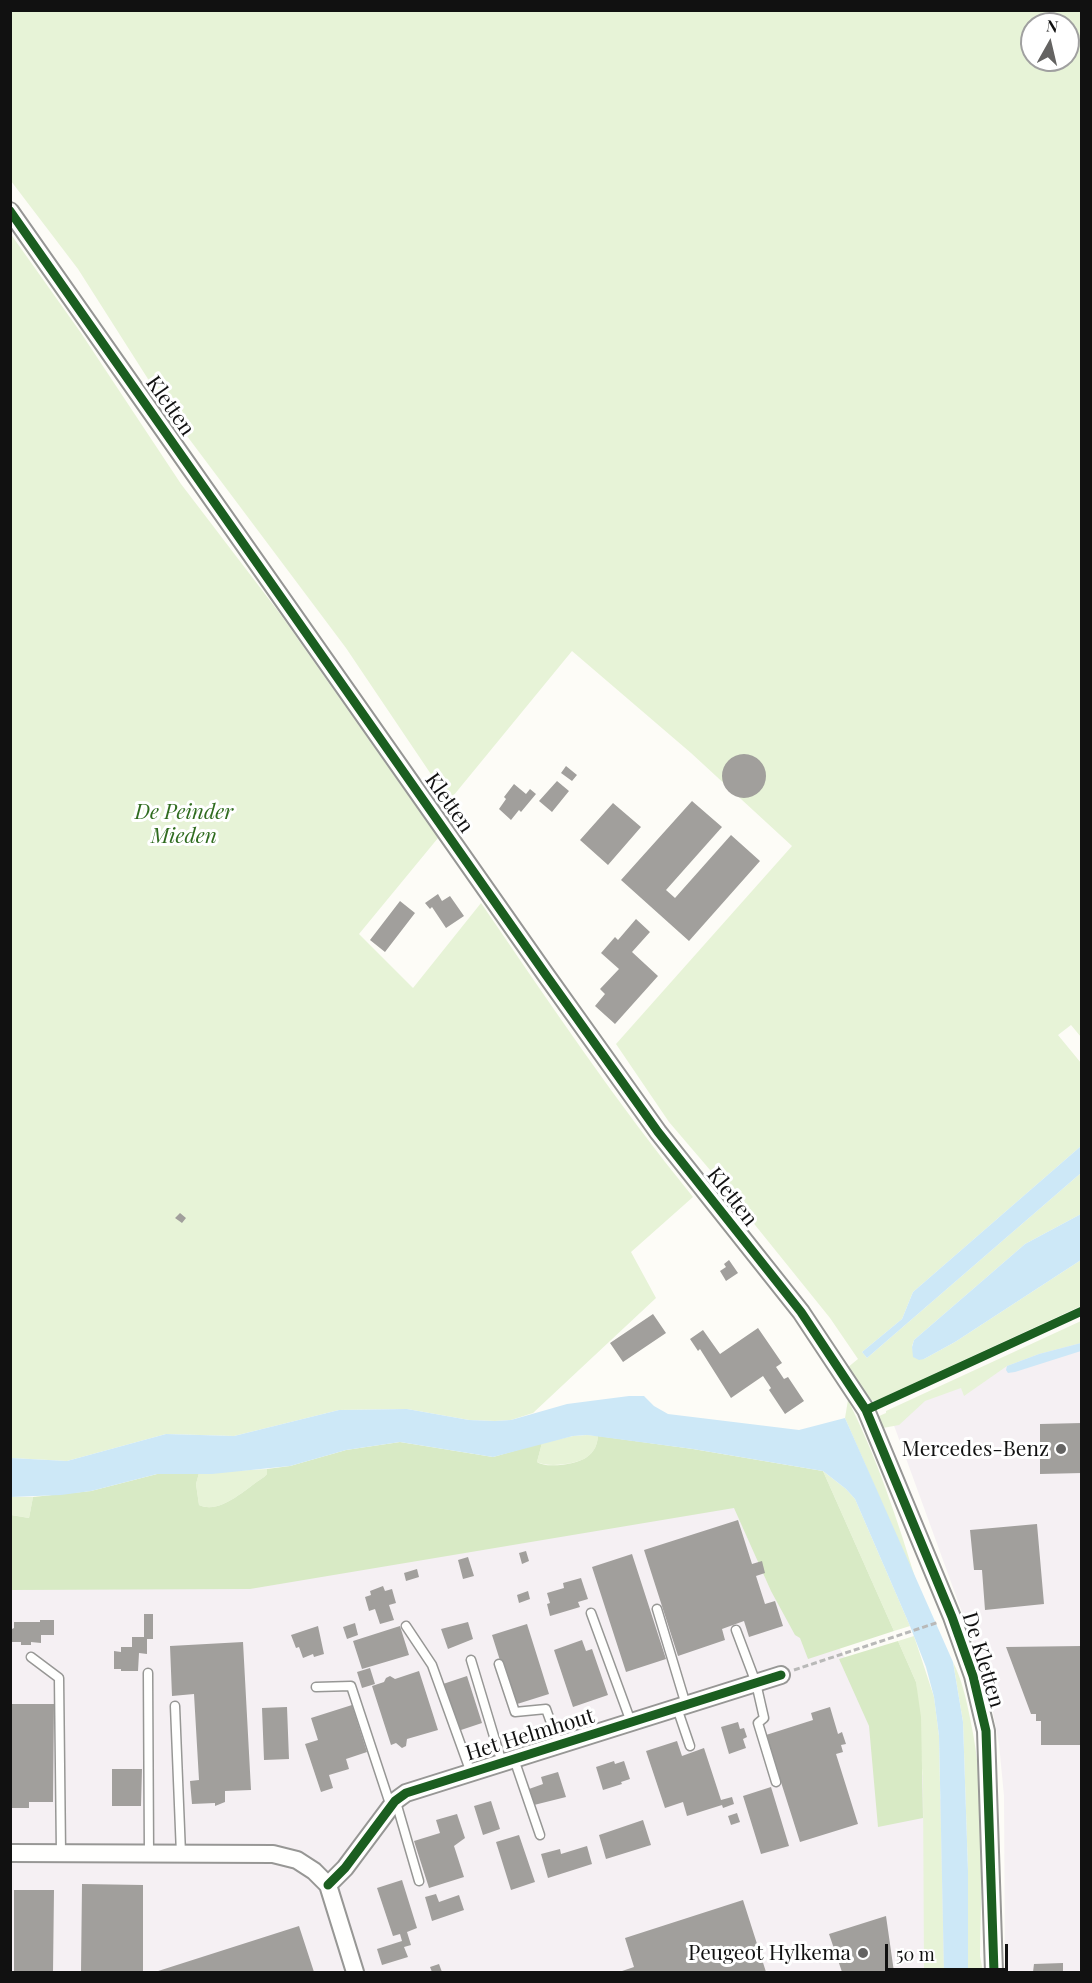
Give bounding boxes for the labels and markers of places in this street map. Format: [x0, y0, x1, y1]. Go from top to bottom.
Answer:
place label: Mercedes-Benz [902, 1436, 1049, 1462]
marker: Mercedes-Benz [1054, 1442, 1068, 1456]
place label: Peugeot Hylkema [688, 1940, 851, 1966]
marker: Peugeot Hylkema [856, 1946, 870, 1960]

